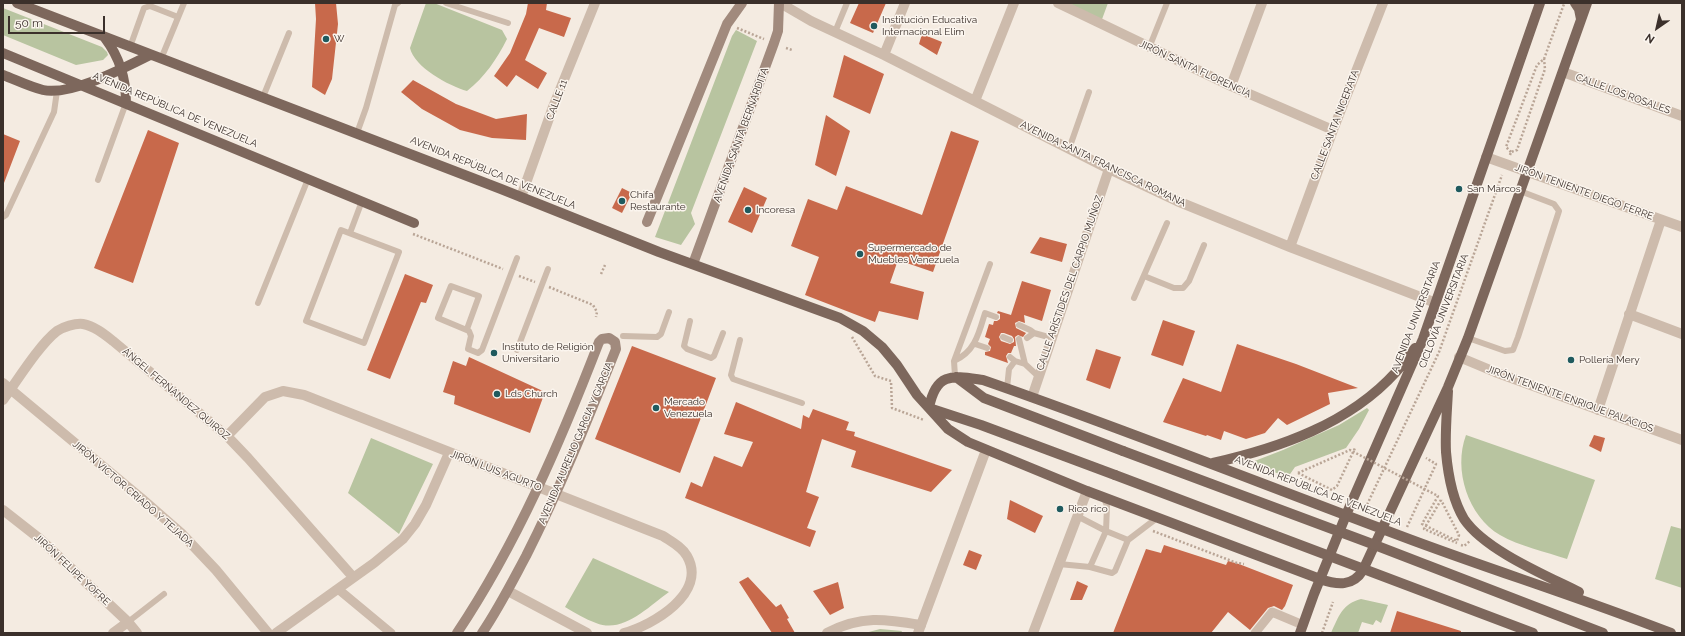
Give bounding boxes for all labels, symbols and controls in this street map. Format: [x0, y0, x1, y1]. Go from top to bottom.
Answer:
scale bar [10, 8, 107, 34]
north arrow [1637, 8, 1677, 48]
place label: Institución Educativa Internacional Elim [882, 14, 977, 38]
text: 50 m [15, 16, 43, 30]
marker: Institución Educativa Internacional Elim [869, 21, 879, 31]
text: N [1643, 31, 1657, 46]
place label: W [334, 33, 344, 45]
marker: W [321, 34, 331, 44]
street label: JIRÓN SANTA FLORENCIA [1137, 38, 1253, 100]
street label: AVENIDA SANTA BERNARDITA [711, 66, 771, 204]
street label: CALLE SANTA NICERATA [1308, 68, 1362, 182]
street label: AVENIDA REPÚBLICA DE VENEZUELA [91, 70, 259, 150]
street label: CALLE LOS ROSALES [1574, 71, 1672, 117]
street label: CALLE 11 [544, 78, 570, 122]
street label: AVENIDA SANTA FRANCISCA ROMANA [1018, 118, 1188, 210]
street label: AVENIDA REPÚBLICA DE VENEZUELA [408, 134, 578, 212]
street label: JIRÓN TENIENTE DIEGO FERRE [1513, 161, 1655, 223]
place label: San Marcos [1467, 183, 1521, 195]
marker: San Marcos [1454, 184, 1464, 194]
place label: Chifa Restaurante [630, 189, 686, 212]
street label: CALLE ARÍSTIDES DEL CARPIO MUÑOZ [1034, 194, 1106, 372]
marker: Chifa Restaurante [617, 196, 627, 206]
place label: Incoresa [756, 204, 795, 216]
marker: Incoresa [743, 205, 753, 215]
place label: Supermercado de Muebles Venezuela [868, 242, 959, 266]
marker: Supermercado de Muebles Venezuela [855, 249, 865, 259]
street label: CICLOVÍA UNIVERSITARIA [1417, 252, 1471, 370]
street label: AVENIDA UNIVERSITARIA [1389, 259, 1443, 375]
place label: Instituto de Religión Universitario [502, 341, 594, 364]
street label: ÁNGEL FERNANDEZ QUIROZ [120, 346, 232, 442]
marker: Instituto de Religión Universitario [489, 348, 499, 358]
place label: Pollería Mery [1579, 354, 1640, 366]
marker: Pollería Mery [1566, 355, 1576, 365]
street label: AVENIDA AURELIO GARCIA Y GARCIA [536, 360, 616, 526]
street label: JIRÓN TENIENTE ENRIQUE PALACIOS [1485, 363, 1655, 435]
place label: Lds Church [505, 388, 558, 400]
marker: Lds Church [492, 389, 502, 399]
place label: Mercado Venezuela [664, 396, 713, 420]
marker: Mercado Venezuela [651, 403, 661, 413]
street label: JIRÓN VICTOR CRIADO Y TEJADA [70, 438, 196, 550]
street label: JIRÓN LUIS AGURTO [449, 448, 543, 494]
street label: AVENIDA REPÚBLICA DE VENEZUELA [1233, 454, 1403, 528]
place label: Rico rico [1068, 503, 1108, 515]
marker: Rico rico [1055, 504, 1065, 514]
street label: JIRÓN FELIPE YOFRE [32, 532, 112, 608]

